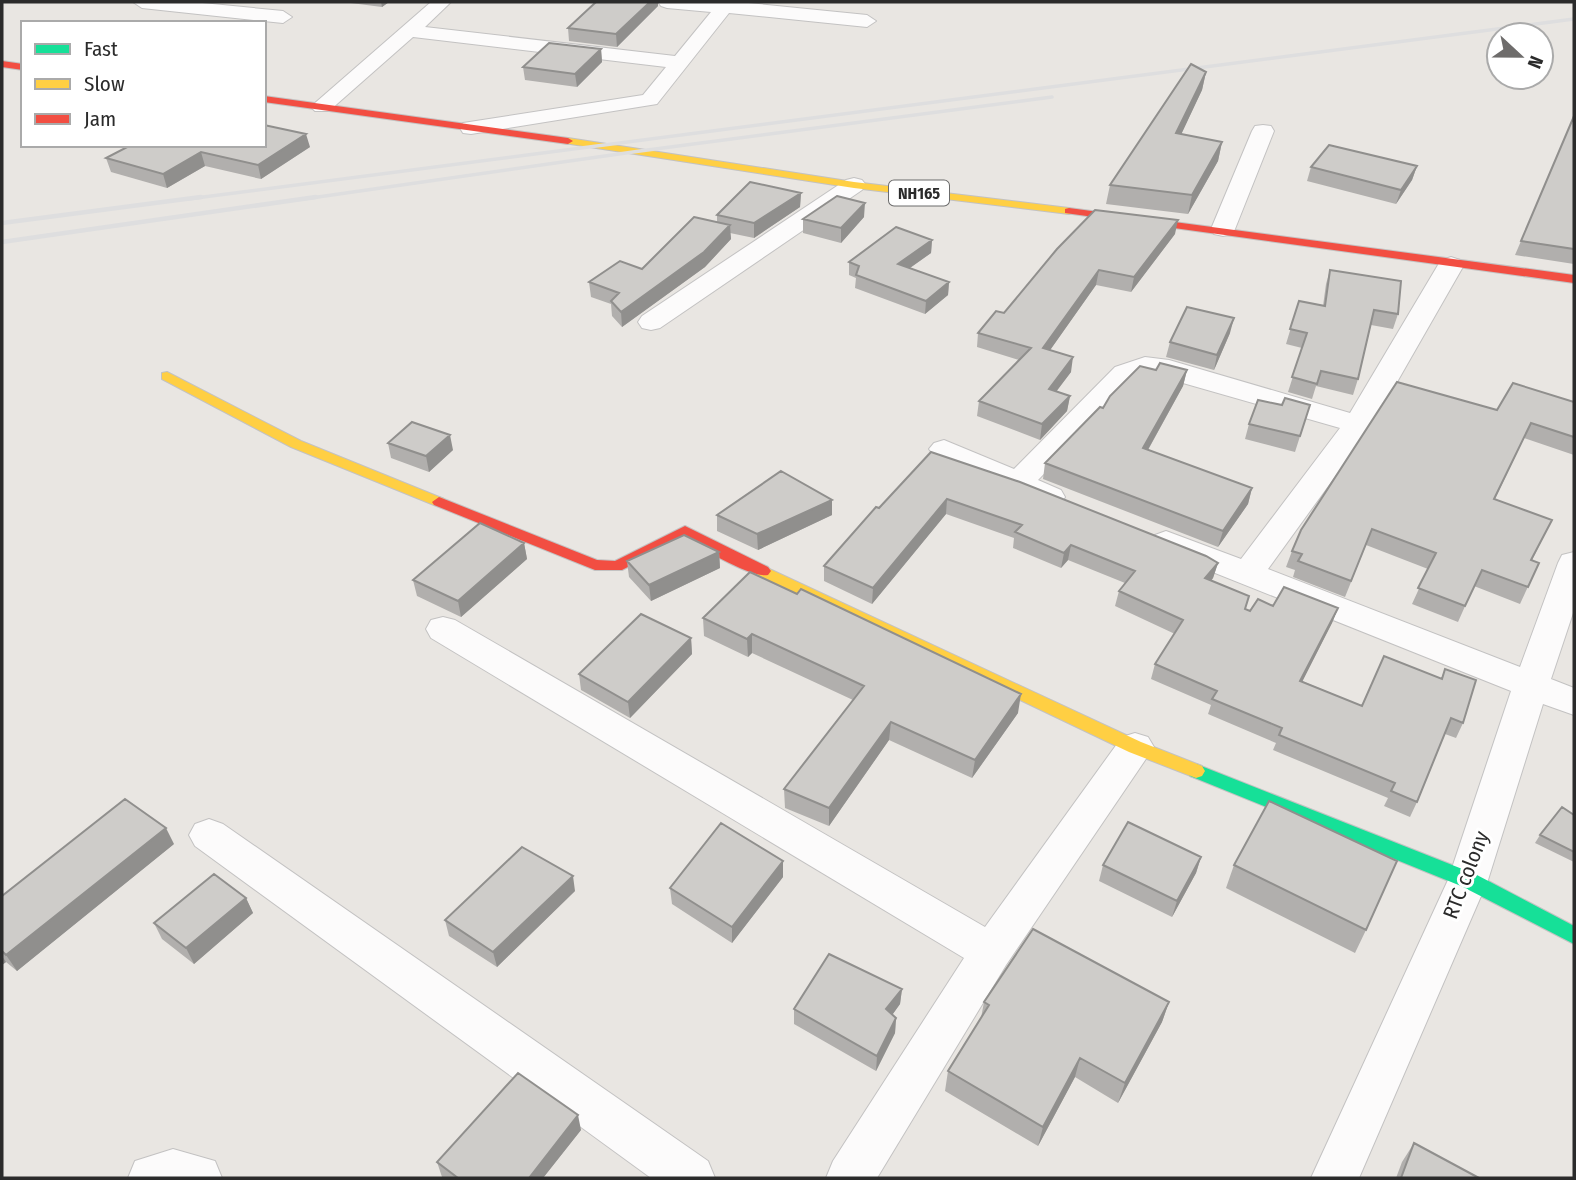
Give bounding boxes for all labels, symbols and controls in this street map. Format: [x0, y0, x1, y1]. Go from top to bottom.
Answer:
legend [21, 21, 266, 147]
north arrow [1485, 21, 1555, 91]
text: Fast [84, 36, 118, 62]
text: N [1523, 53, 1548, 72]
text: Slow [84, 71, 125, 97]
text: Jam [84, 106, 116, 132]
road number: NH165 [889, 181, 949, 206]
street label: RTC colony [1437, 827, 1495, 923]

